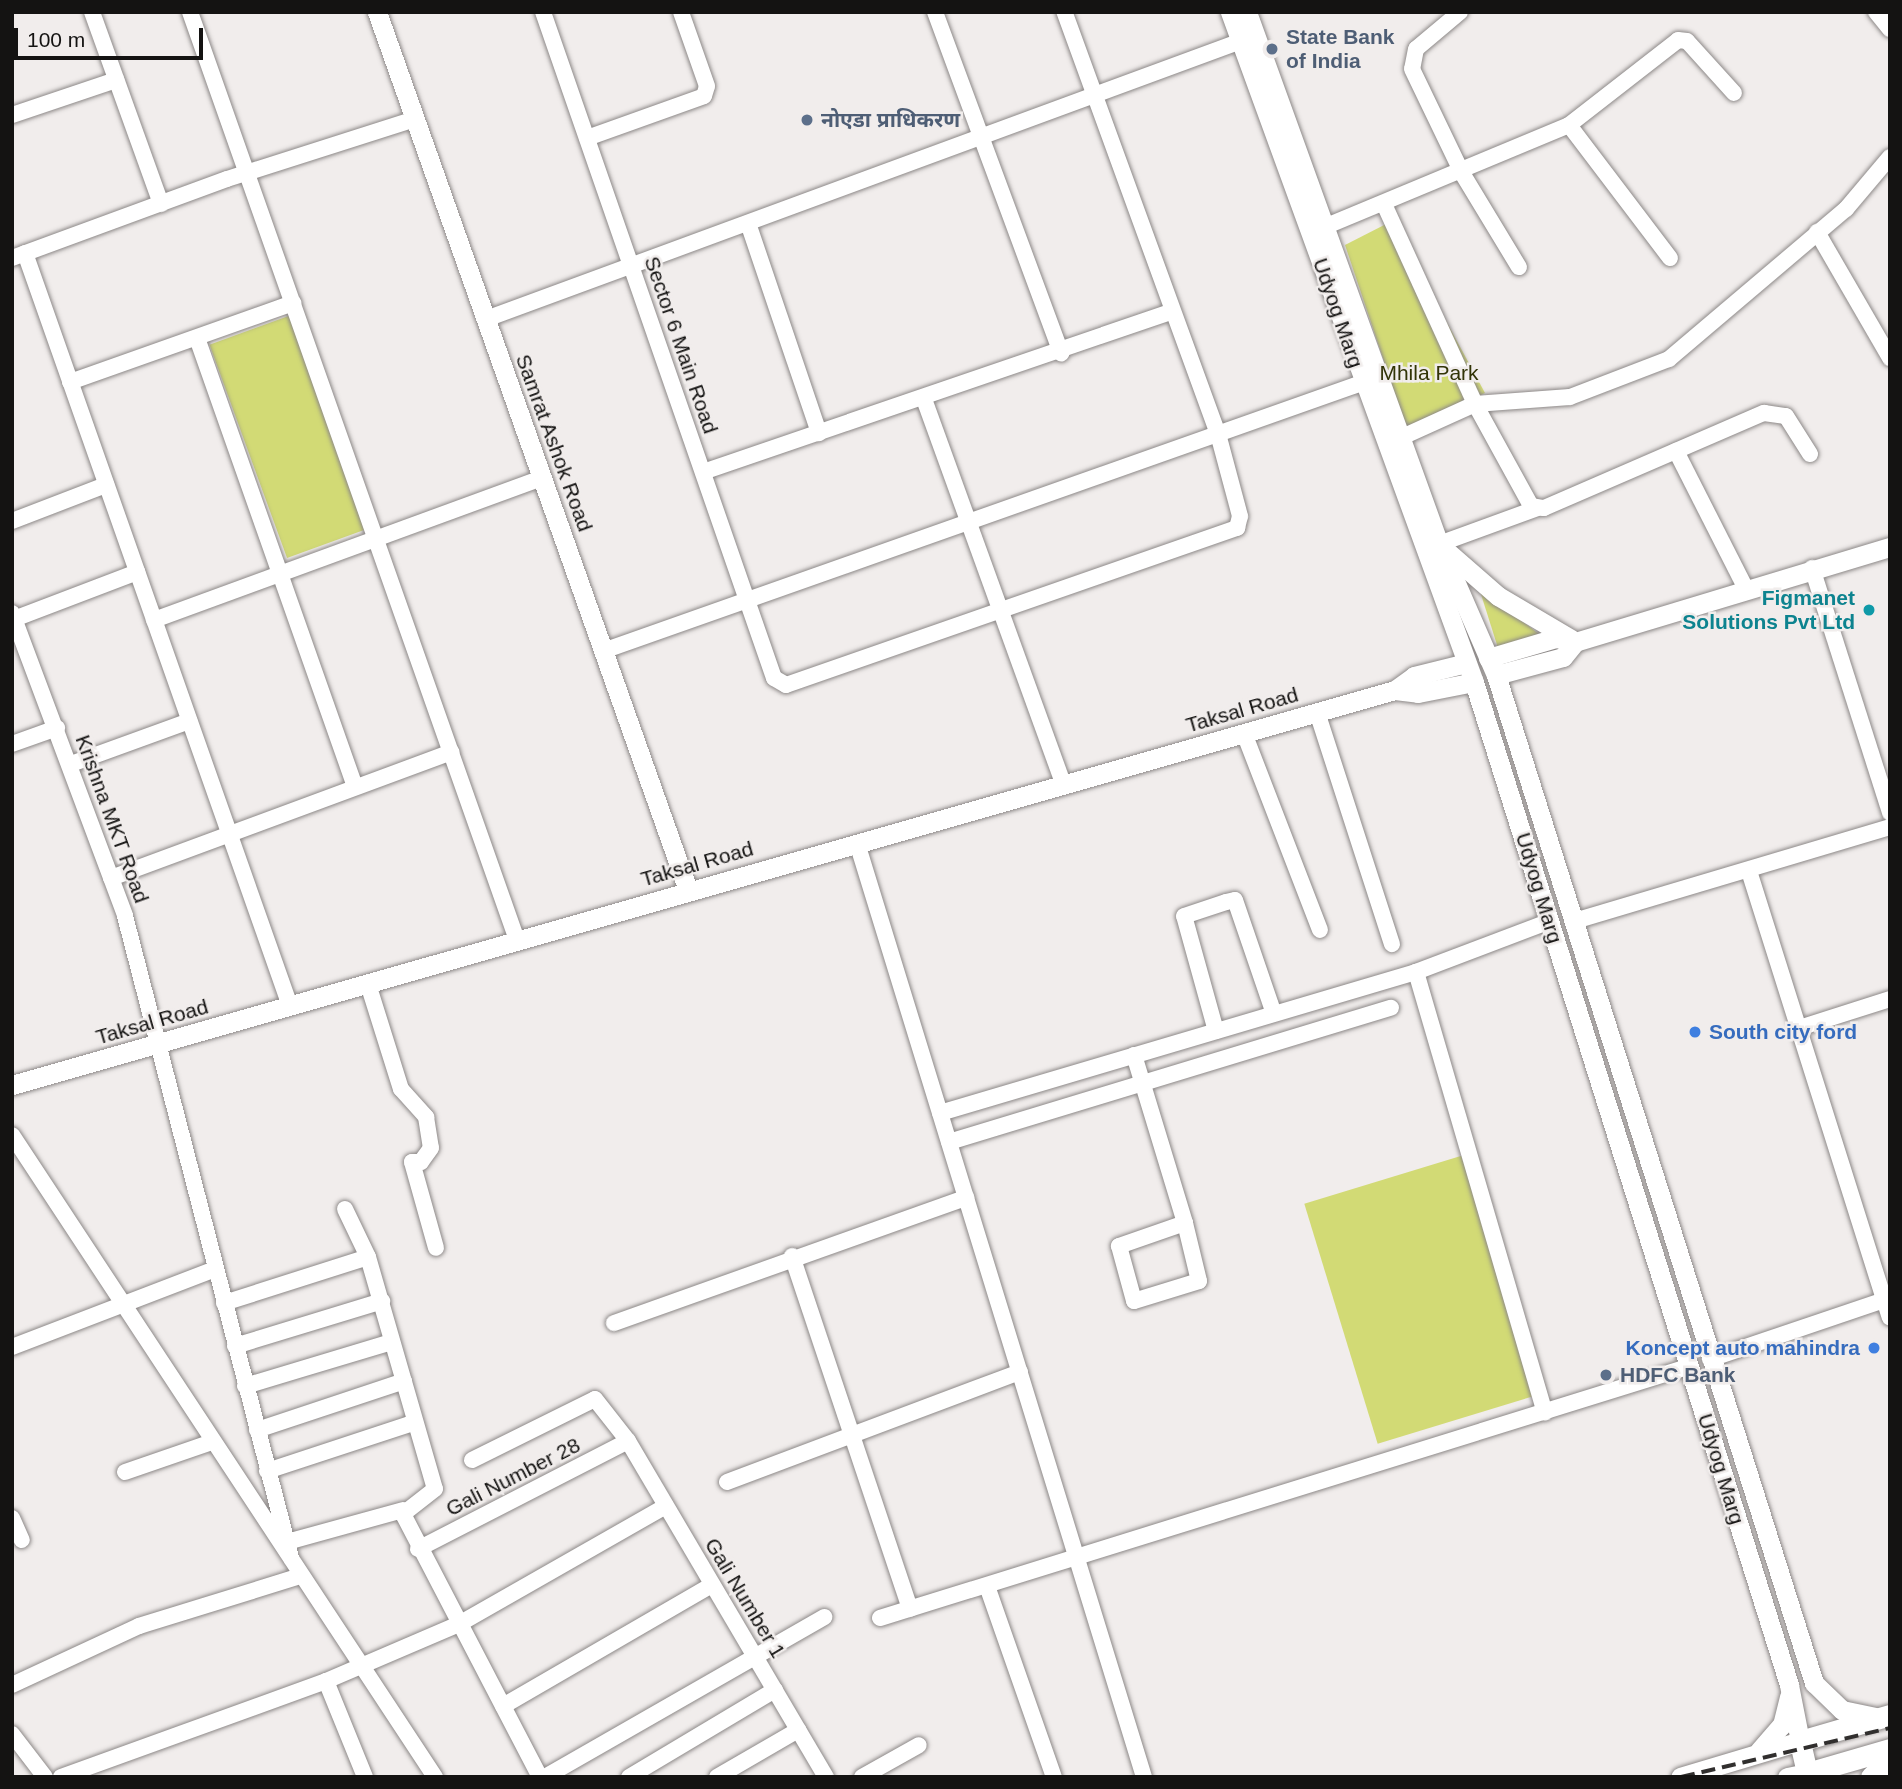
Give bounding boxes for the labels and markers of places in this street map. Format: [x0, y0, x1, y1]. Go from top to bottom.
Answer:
place label: State Bank of India [1286, 24, 1395, 74]
marker: State Bank of India [1264, 41, 1280, 57]
place label: नोएडा प्राधिकरण [821, 107, 960, 133]
marker: नोएडा प्राधिकरण [799, 112, 815, 128]
place label: Figmanet Solutions Pvt Ltd [1682, 585, 1855, 635]
marker: Figmanet Solutions Pvt Ltd [1861, 602, 1877, 618]
place label: South city ford [1709, 1019, 1857, 1045]
marker: South city ford [1687, 1024, 1703, 1040]
place label: Koncept auto mahindra [1625, 1335, 1860, 1361]
marker: Koncept auto mahindra [1866, 1340, 1882, 1356]
place label: HDFC Bank [1620, 1362, 1736, 1388]
marker: HDFC Bank [1598, 1367, 1614, 1383]

